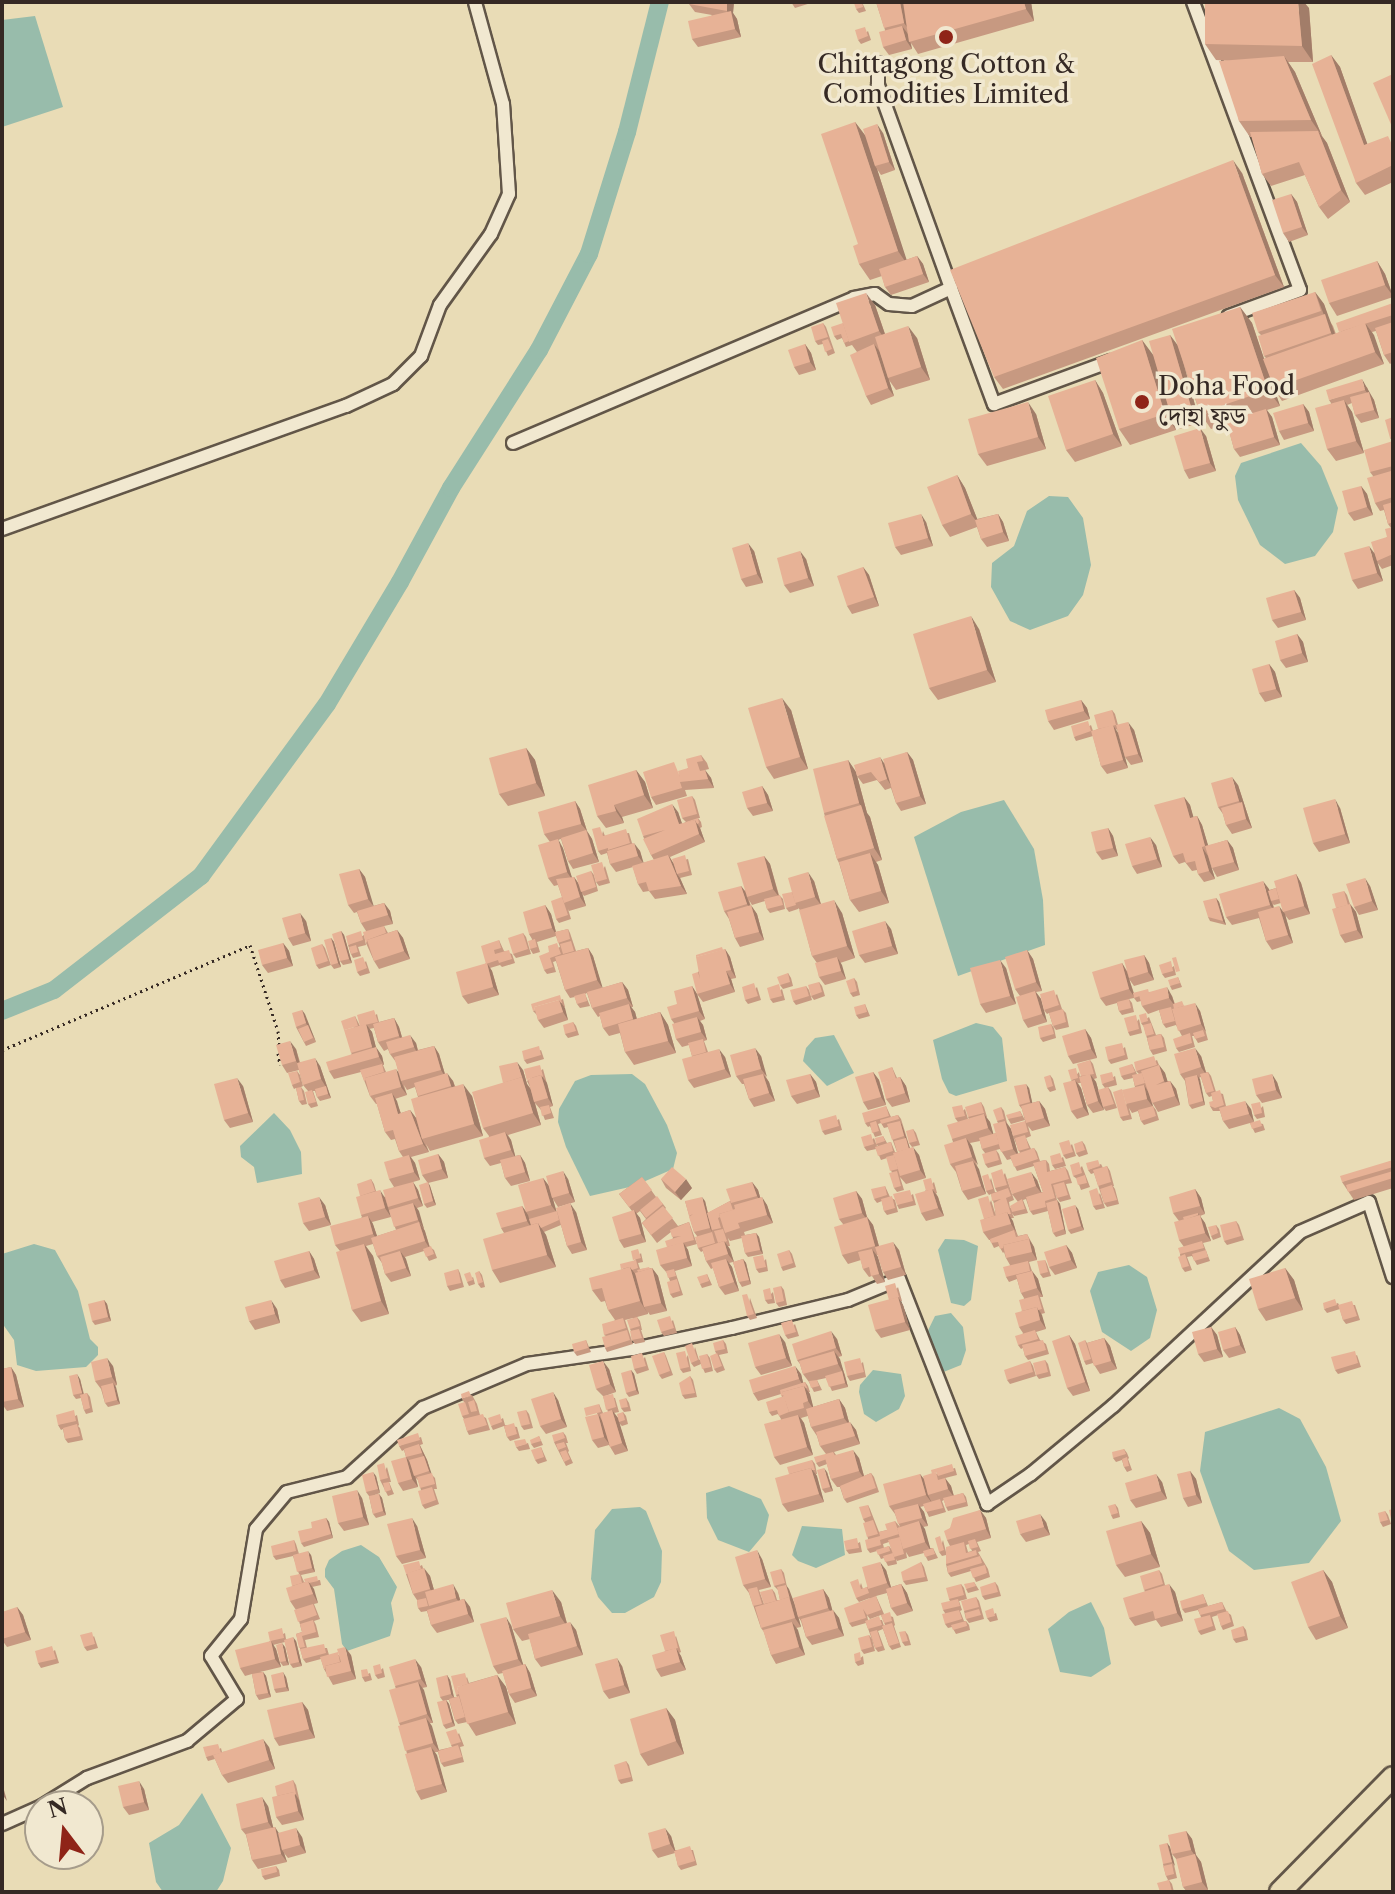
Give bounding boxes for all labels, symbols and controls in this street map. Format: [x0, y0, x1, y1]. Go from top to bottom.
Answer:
marker: Chittagong Cotton & Comodities Limited [937, 28, 955, 46]
place label: Chittagong Cotton & Comodities Limited [817, 49, 1075, 110]
place label: Doha Food দোহা ফুড [1158, 371, 1295, 432]
marker: Doha Food দোহা ফুড [1133, 393, 1151, 411]
north arrow [24, 1790, 104, 1870]
text: N [45, 1793, 71, 1824]

